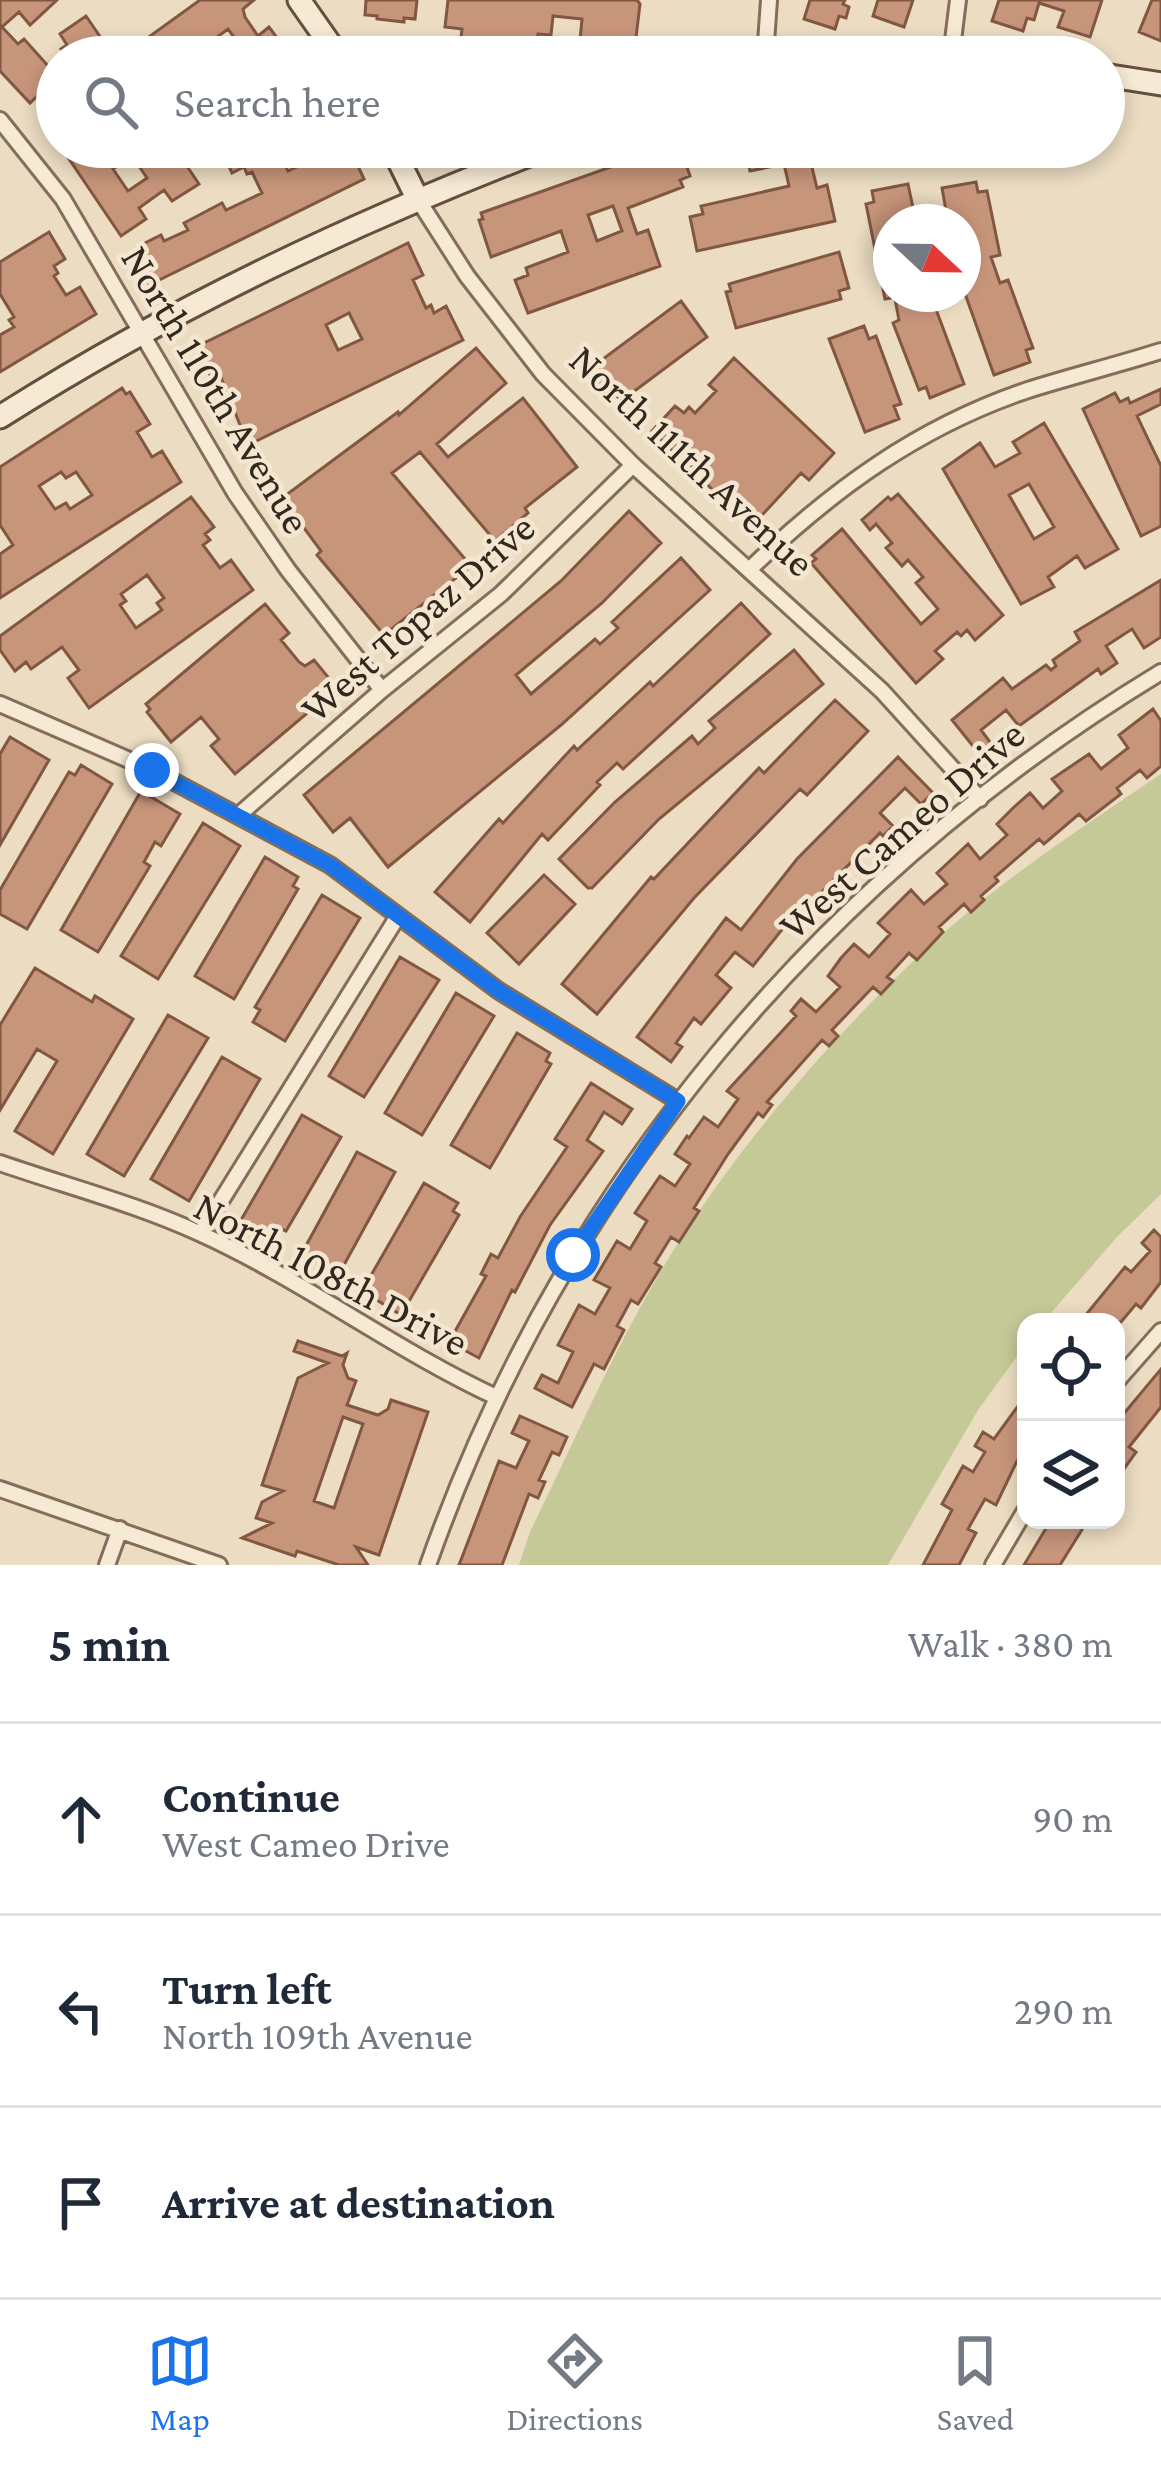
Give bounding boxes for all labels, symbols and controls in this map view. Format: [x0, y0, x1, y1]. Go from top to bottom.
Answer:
search box [36, 36, 1125, 168]
icon: search [78, 69, 144, 135]
text: Search here [174, 77, 381, 127]
north arrow [873, 204, 981, 312]
street label: North 110th Avenue [112, 237, 321, 542]
street label: North 111th Avenue [561, 335, 825, 586]
street label: West Topaz Drive [291, 503, 544, 732]
street label: West Cameo Drive [769, 710, 1034, 949]
route end [125, 743, 179, 797]
street label: North 108th Drive [187, 1182, 477, 1365]
route start [546, 1228, 600, 1282]
map controls [1017, 1313, 1125, 1529]
button: locate [1017, 1313, 1125, 1421]
button: layers [1017, 1421, 1125, 1529]
text: 5 min [48, 1615, 170, 1672]
text: Walk · 380 m [908, 1622, 1113, 1665]
text: Continue [162, 1772, 340, 1822]
icon: ahead [48, 1786, 114, 1852]
text: 90 m [1032, 1797, 1113, 1840]
text: West Cameo Drive [162, 1822, 450, 1865]
text: Turn left [162, 1964, 331, 2014]
icon: left [48, 1978, 114, 2044]
text: 290 m [1014, 1989, 1113, 2032]
text: North 109th Avenue [162, 2014, 473, 2057]
icon: arrive [48, 2170, 114, 2236]
text: Arrive at destination [162, 2178, 555, 2228]
tab: Map [147, 2328, 213, 2437]
tab: Directions [507, 2328, 643, 2437]
tab: Saved [937, 2328, 1014, 2437]

